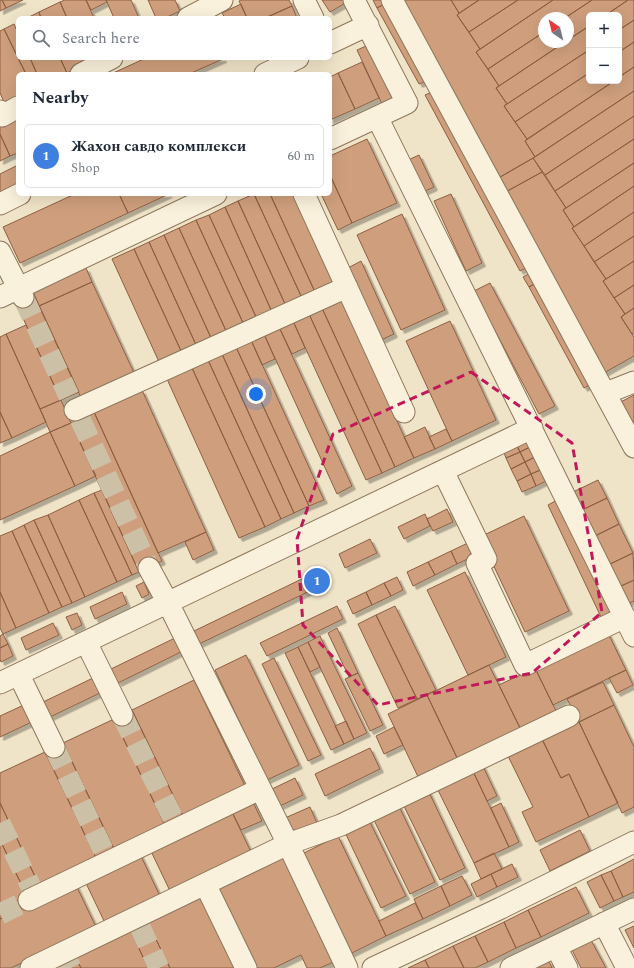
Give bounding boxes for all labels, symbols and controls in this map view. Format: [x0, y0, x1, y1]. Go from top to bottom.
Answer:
north arrow [538, 12, 574, 48]
map controls [586, 12, 622, 84]
button: + [586, 12, 622, 48]
search box [16, 16, 332, 60]
icon: search [30, 27, 52, 49]
text: Search here [62, 27, 140, 50]
button: − [586, 48, 622, 84]
text: Nearby [32, 85, 88, 111]
text: Жахон савдо комплекси [71, 135, 246, 158]
text: 1 [42, 146, 50, 166]
text: 60 m [288, 146, 315, 166]
text: Shop [71, 158, 100, 178]
your location [246, 384, 266, 404]
pin: 1 [304, 566, 330, 596]

